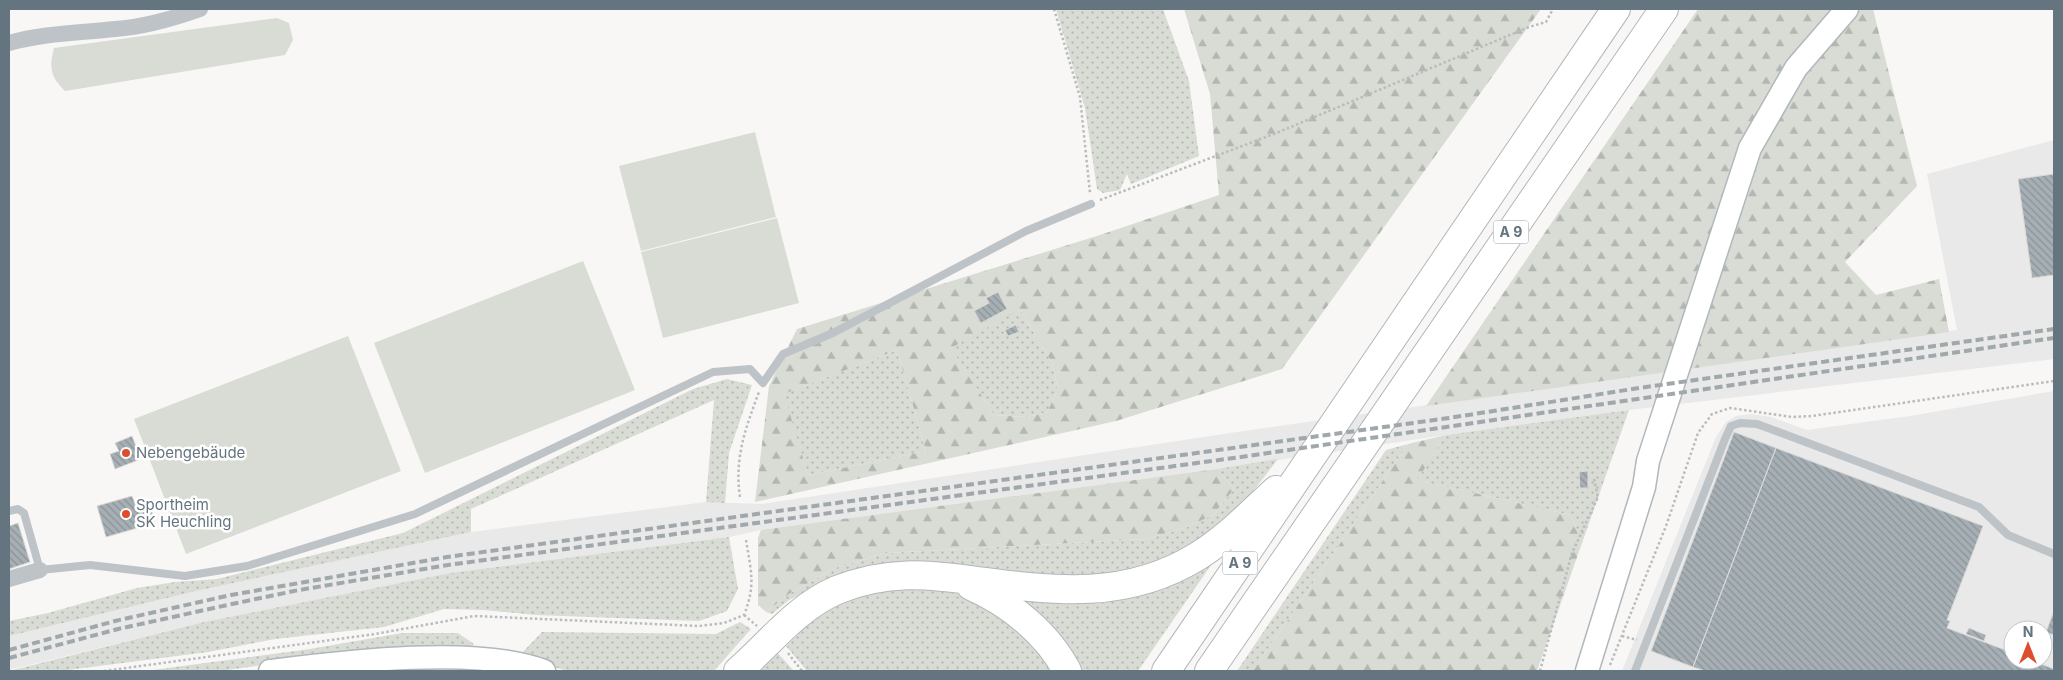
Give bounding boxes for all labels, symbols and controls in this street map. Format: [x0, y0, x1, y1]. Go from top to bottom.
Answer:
road number: A 9 [1494, 220, 1528, 243]
place label: Nebengebäude [136, 443, 245, 462]
marker: Nebengebäude [120, 447, 132, 459]
place label: Sportheim SK Heuchling [136, 495, 231, 531]
marker: Sportheim SK Heuchling [120, 508, 132, 520]
road number: A 9 [1222, 552, 1258, 574]
north arrow [2003, 620, 2053, 670]
text: N [2023, 623, 2033, 640]

